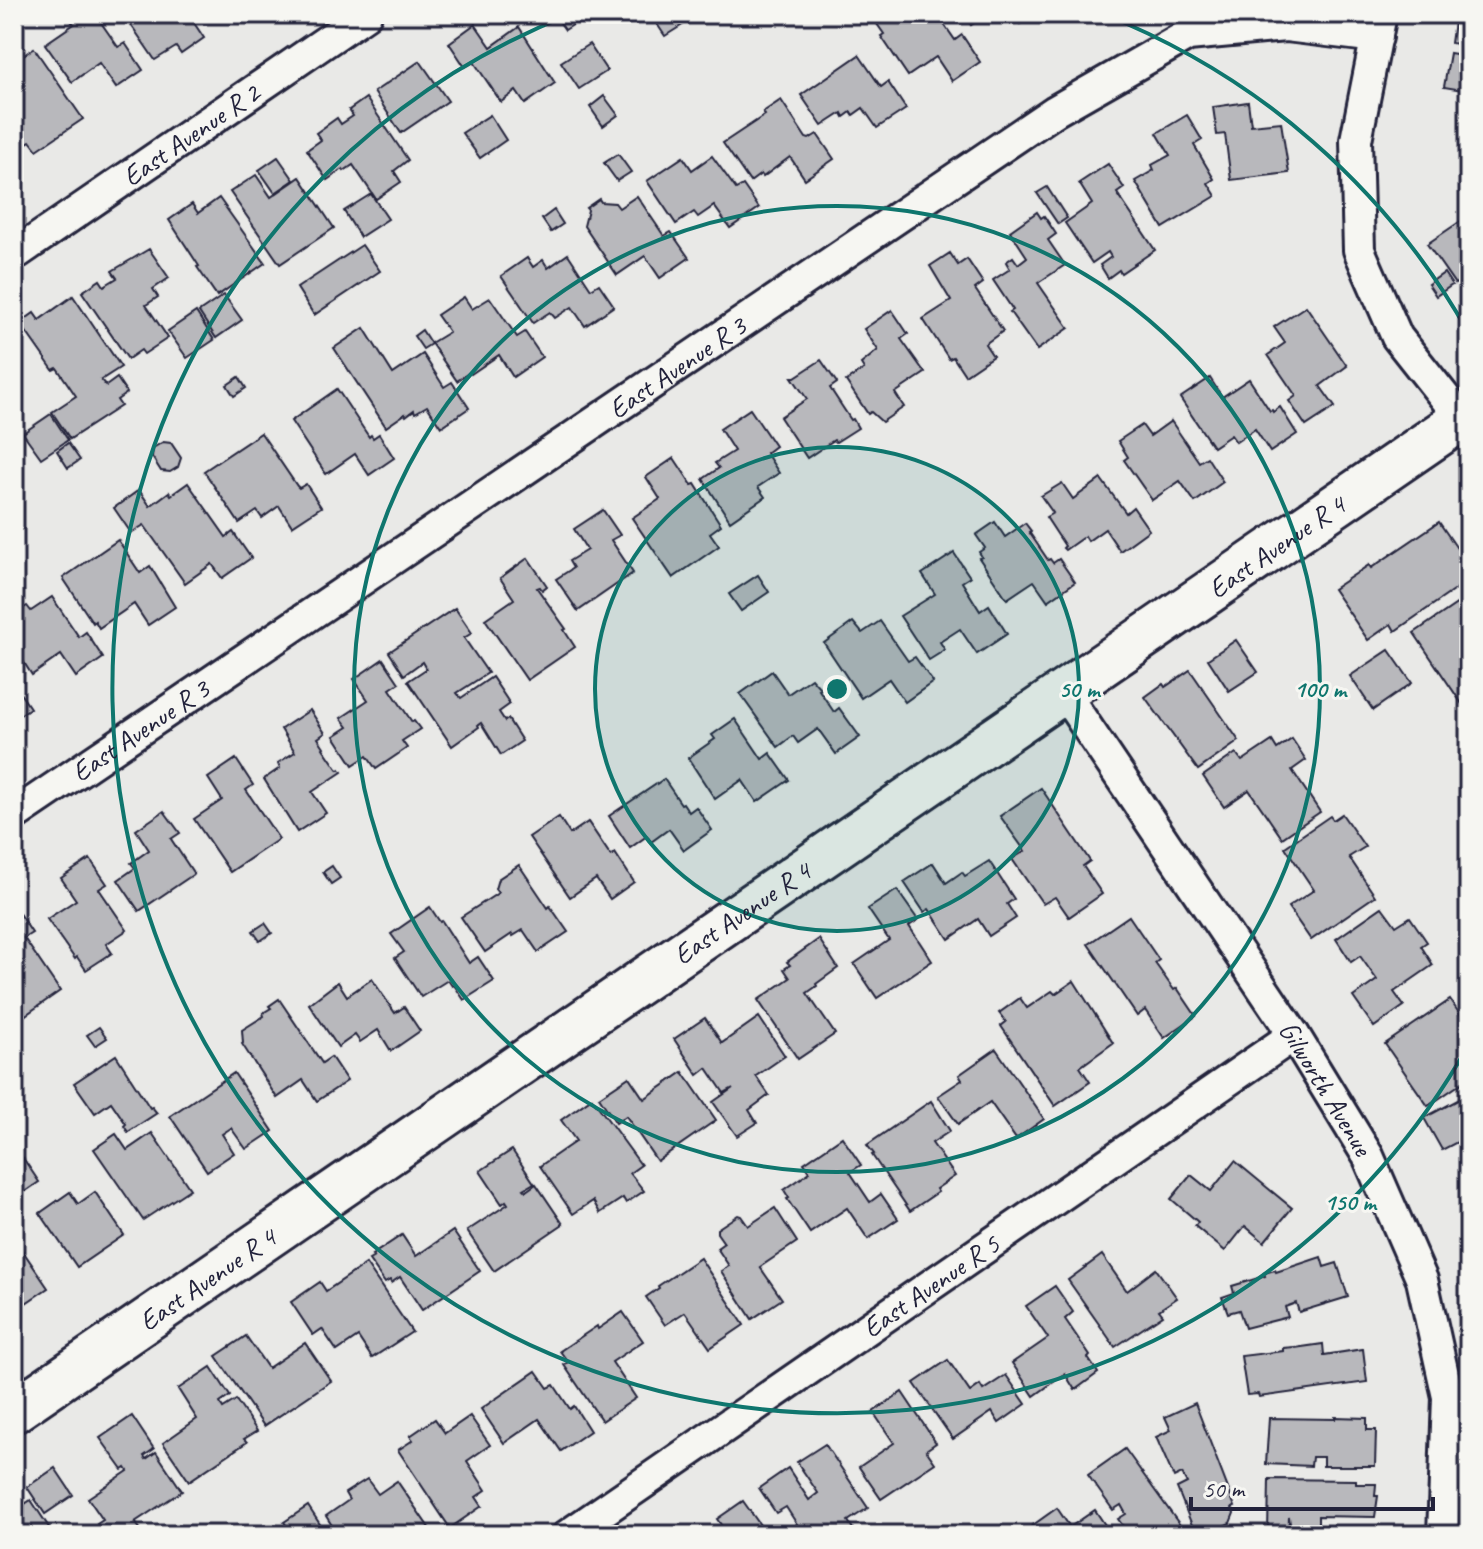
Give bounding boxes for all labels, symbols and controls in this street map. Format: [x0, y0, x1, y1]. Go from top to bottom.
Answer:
street label: East Avenue R 2 [116, 74, 268, 194]
street label: East Avenue R 3 [602, 307, 754, 426]
street label: East Avenue R 4 [1201, 486, 1354, 606]
street label: East Avenue R 3 [65, 670, 218, 789]
text: 50 m [1059, 674, 1102, 704]
text: 100 m [1294, 674, 1348, 704]
centre of rings [823, 675, 851, 703]
street label: East Avenue R 4 [667, 852, 819, 972]
street label: Gilworth Avenue [1271, 1014, 1381, 1163]
text: 150 m [1324, 1187, 1378, 1217]
street label: East Avenue R 4 [132, 1219, 285, 1338]
street label: East Avenue R 5 [855, 1226, 1007, 1345]
scale bar [1191, 1461, 1433, 1511]
text: 50 m [1203, 1474, 1246, 1504]

